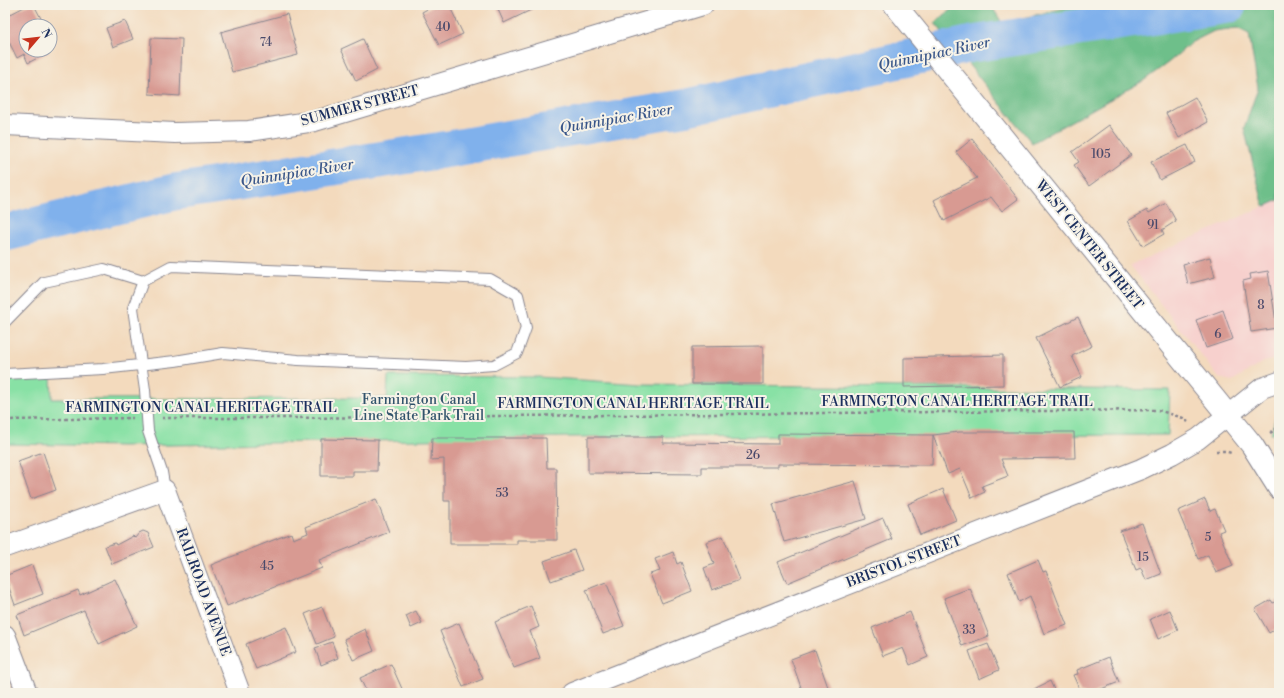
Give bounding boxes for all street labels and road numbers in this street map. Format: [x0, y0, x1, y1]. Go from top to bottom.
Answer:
street label: SUMMER STREET [299, 82, 421, 130]
street label: WEST CENTER STREET [1031, 176, 1147, 313]
street label: FARMINGTON CANAL HERITAGE TRAIL [821, 393, 1093, 411]
street label: FARMINGTON CANAL HERITAGE TRAIL [497, 395, 769, 413]
street label: FARMINGTON CANAL HERITAGE TRAIL [65, 399, 337, 417]
street label: RAILROAD AVENUE [171, 526, 235, 658]
street label: BRISTOL STREET [843, 532, 964, 593]

